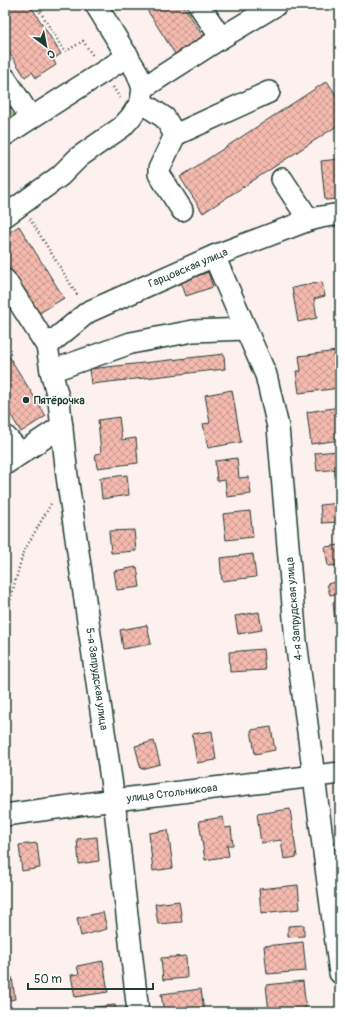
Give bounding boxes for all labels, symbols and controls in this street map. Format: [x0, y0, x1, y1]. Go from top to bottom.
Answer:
north arrow [26, 26, 66, 66]
text: С [45, 47, 57, 61]
street label: Гарцовская улица [146, 245, 230, 291]
place label: Пятёрочка [34, 394, 85, 407]
marker: Пятёрочка [21, 395, 31, 405]
street label: 4-я Запрудская улица [283, 557, 305, 661]
street label: 5-я Запрудская улица [83, 627, 111, 731]
street label: улица Стольникова [125, 781, 218, 805]
scale bar [28, 965, 153, 991]
text: 50 m [34, 972, 62, 987]

